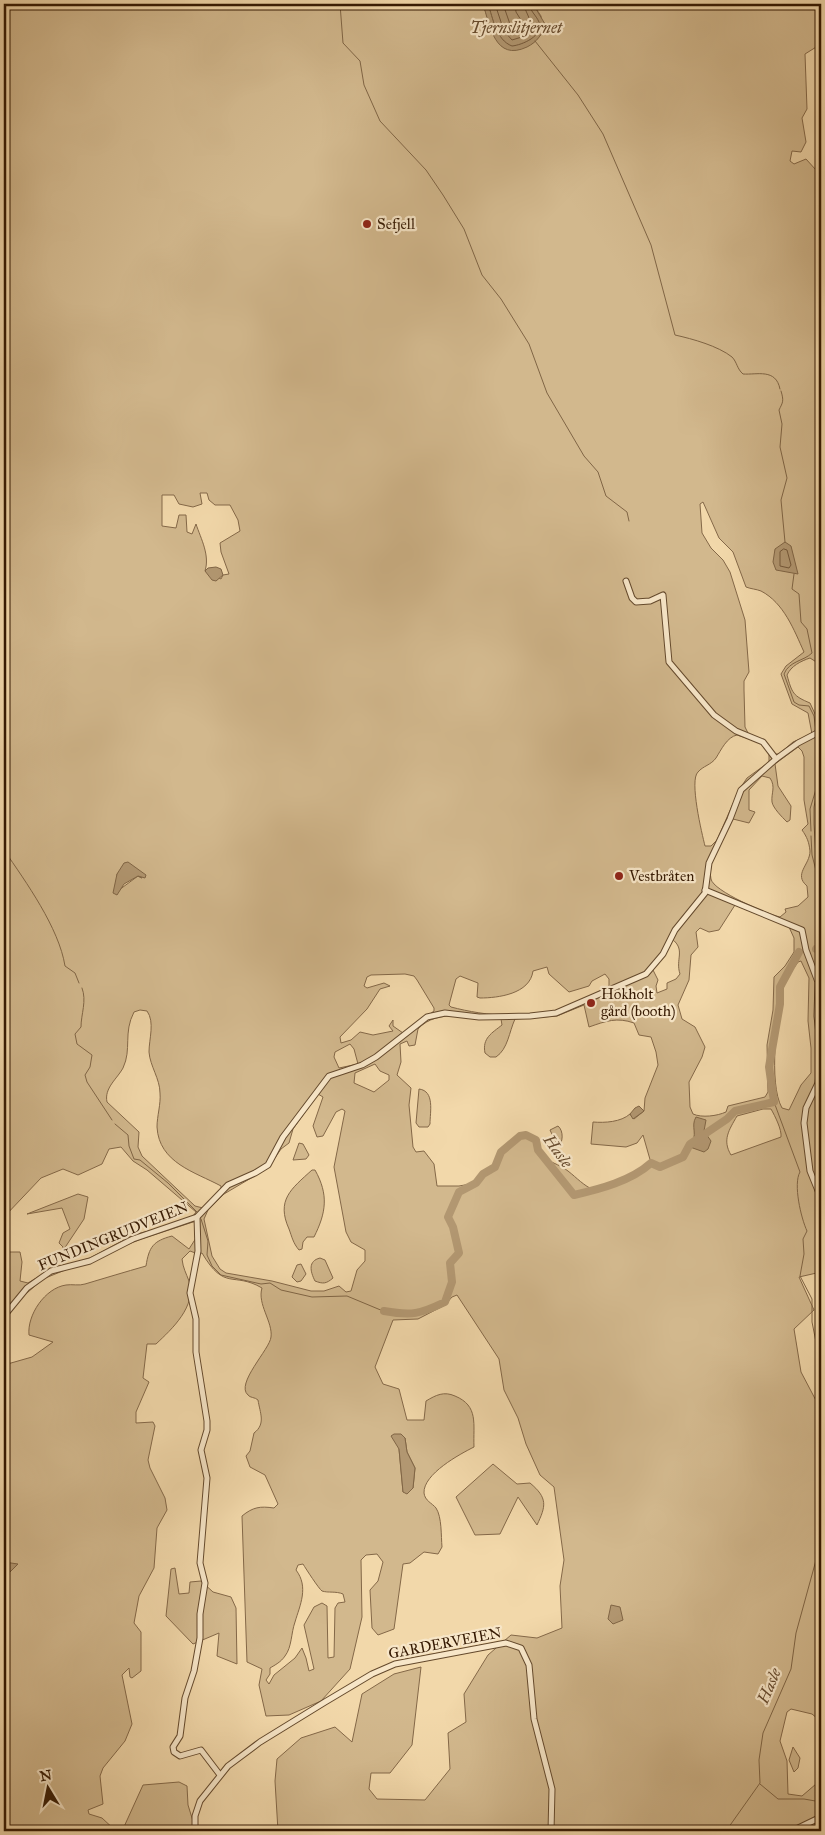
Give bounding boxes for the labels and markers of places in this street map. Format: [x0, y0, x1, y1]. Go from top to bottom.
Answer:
place label: Sefjell [377, 215, 416, 233]
marker: Sefjell [361, 218, 373, 230]
place label: Vestbråten [628, 867, 694, 885]
marker: Vestbråten [613, 870, 625, 882]
place label: Hokholt gård (booth) [601, 985, 675, 1021]
marker: Hokholt gård (booth) [585, 997, 597, 1009]

